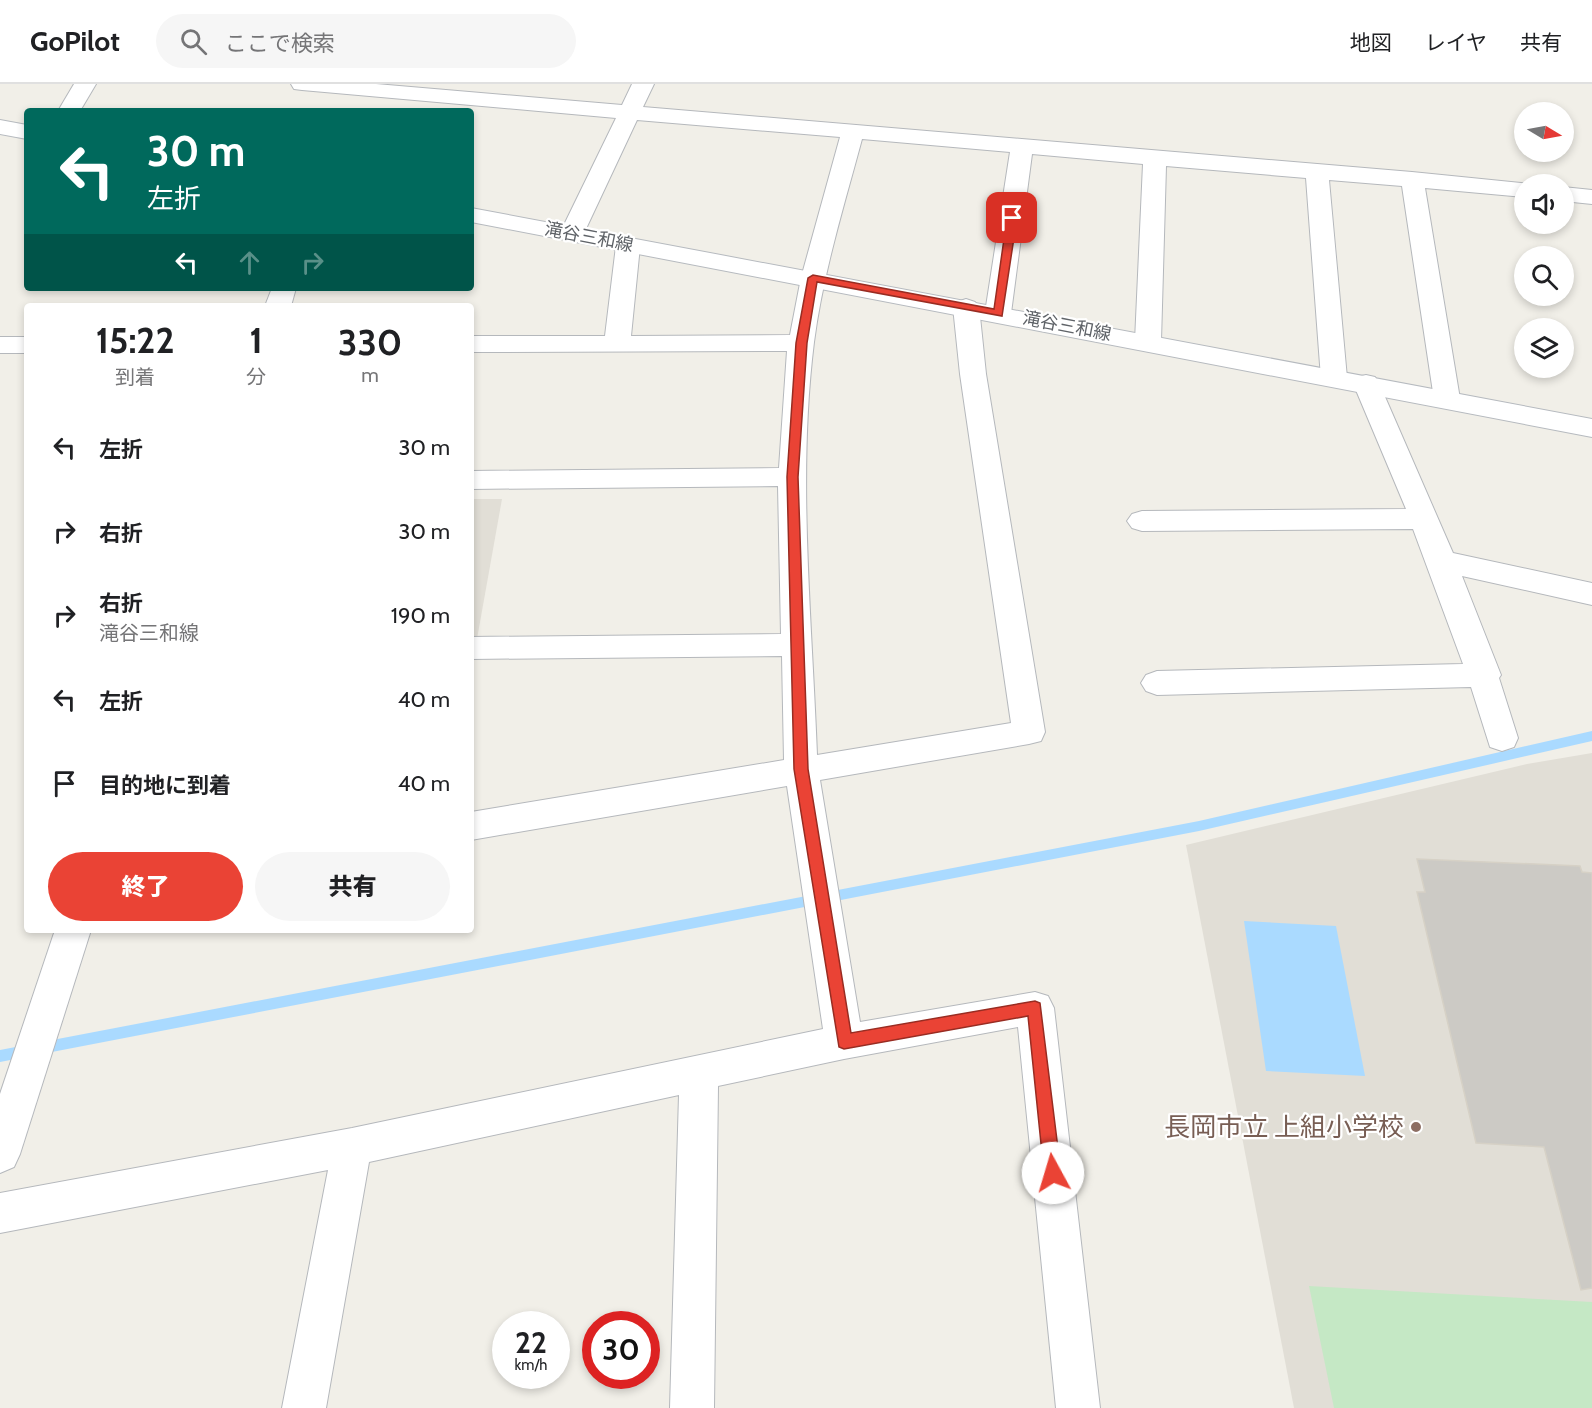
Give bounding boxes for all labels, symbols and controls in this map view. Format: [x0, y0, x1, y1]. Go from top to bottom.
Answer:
search box [156, 14, 576, 68]
text: GoPilot [30, 24, 120, 58]
icon: search [177, 25, 210, 58]
text: ここで検索 [225, 30, 335, 57]
text: 地図 [1350, 30, 1392, 55]
text: レイヤ [1425, 30, 1487, 55]
text: 共有 [1520, 30, 1562, 55]
north arrow [1514, 102, 1574, 162]
map controls [1514, 102, 1574, 378]
text: 30 m [147, 125, 245, 177]
icon: left [48, 132, 126, 210]
button: sound [1514, 174, 1574, 234]
text: 左折 [147, 182, 201, 215]
pin [986, 192, 1037, 243]
icon: arrive [995, 201, 1028, 234]
street label: 滝谷三和線 [543, 218, 635, 256]
icon: left [170, 246, 203, 279]
icon: ahead [233, 246, 266, 279]
icon: right [296, 246, 329, 279]
button: search [1514, 246, 1574, 306]
street label: 滝谷三和線 [1021, 307, 1113, 345]
text: 15:22 [96, 318, 174, 362]
text: 1 [250, 318, 263, 362]
button: layers [1514, 318, 1574, 378]
text: 330 [338, 320, 402, 364]
text: m [361, 363, 379, 387]
text: 到着 [115, 365, 155, 389]
text: 分 [246, 365, 266, 389]
icon: left [48, 431, 81, 464]
text: 30 m [398, 434, 450, 461]
text: 左折 [99, 436, 143, 463]
icon: right [48, 515, 81, 548]
text: 30 m [398, 518, 450, 545]
text: 右折 [99, 520, 143, 547]
text: 右折 [99, 590, 143, 617]
icon: right [48, 599, 81, 632]
text: 190 m [391, 602, 450, 629]
text: 滝谷三和線 [99, 621, 199, 645]
icon: left [48, 683, 81, 716]
text: 40 m [398, 686, 450, 713]
text: 左折 [99, 688, 143, 715]
icon: arrive [48, 767, 81, 800]
text: 40 m [398, 770, 450, 797]
text: 目的地に到着 [99, 772, 231, 799]
button: 終了 [48, 852, 243, 921]
button: 共有 [255, 852, 450, 921]
place label: 長岡市立 上組小学校 [1164, 1111, 1404, 1143]
marker: 長岡市立 上組小学校 [1409, 1120, 1423, 1134]
position arrow [1021, 1141, 1085, 1205]
speed limit sign: 30 [582, 1311, 660, 1389]
text: 22 [515, 1324, 547, 1361]
text: km/h [515, 1356, 547, 1374]

